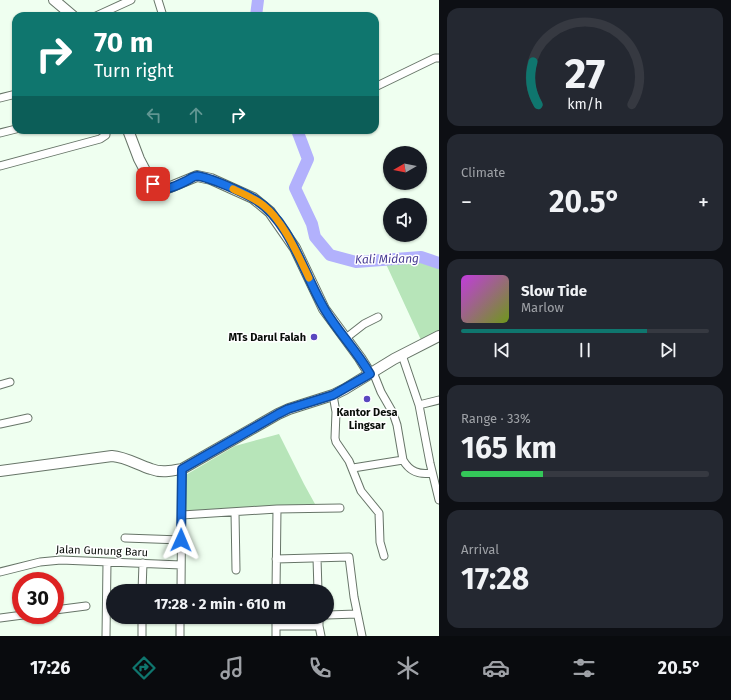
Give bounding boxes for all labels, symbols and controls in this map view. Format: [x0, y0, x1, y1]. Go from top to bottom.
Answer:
text: 70 m [94, 26, 153, 59]
icon: right [28, 28, 80, 80]
text: 27 [565, 49, 605, 99]
text: Turn right [94, 60, 174, 82]
text: km/h [567, 95, 603, 112]
icon: left [143, 104, 165, 126]
icon: ahead [185, 104, 207, 126]
icon: right [227, 104, 249, 126]
north arrow [383, 146, 427, 190]
map controls [383, 146, 427, 242]
text: Climate [461, 165, 505, 180]
pin [136, 167, 170, 201]
icon: arrive [142, 173, 164, 195]
text: 20.5° [549, 184, 621, 220]
text: − [461, 189, 472, 216]
text: + [698, 189, 709, 216]
button: sound [383, 198, 427, 242]
water label: Kali Midang [355, 251, 419, 267]
text: Slow Tide [521, 282, 587, 300]
text: Marlow [521, 300, 564, 315]
place label: MTs Darul Falah [228, 331, 306, 344]
marker: MTs Darul Falah [309, 332, 319, 342]
icon: previous [491, 339, 513, 361]
icon: pause [574, 339, 596, 361]
icon: next [657, 339, 679, 361]
marker: Kantor Desa Lingsar [362, 394, 372, 404]
place label: Kantor Desa Lingsar [336, 406, 398, 432]
text: Range · 33% [461, 411, 531, 426]
text: 165 km [461, 430, 557, 466]
position arrow [160, 519, 202, 561]
text: Arrival [461, 542, 499, 557]
street label: Jalan Gunung Baru [56, 543, 148, 559]
text: 17:28 [461, 561, 529, 597]
speed limit sign: 30 [12, 572, 64, 624]
text: 17:28 · 2 min · 610 m [154, 595, 286, 613]
icon: directions [130, 654, 158, 682]
icon: music [218, 654, 246, 682]
icon: phone [306, 654, 334, 682]
icon: climate [394, 654, 422, 682]
icon: car [482, 654, 510, 682]
icon: filters [570, 654, 598, 682]
text: 17:26 [30, 657, 71, 679]
text: 20.5° [658, 657, 701, 679]

